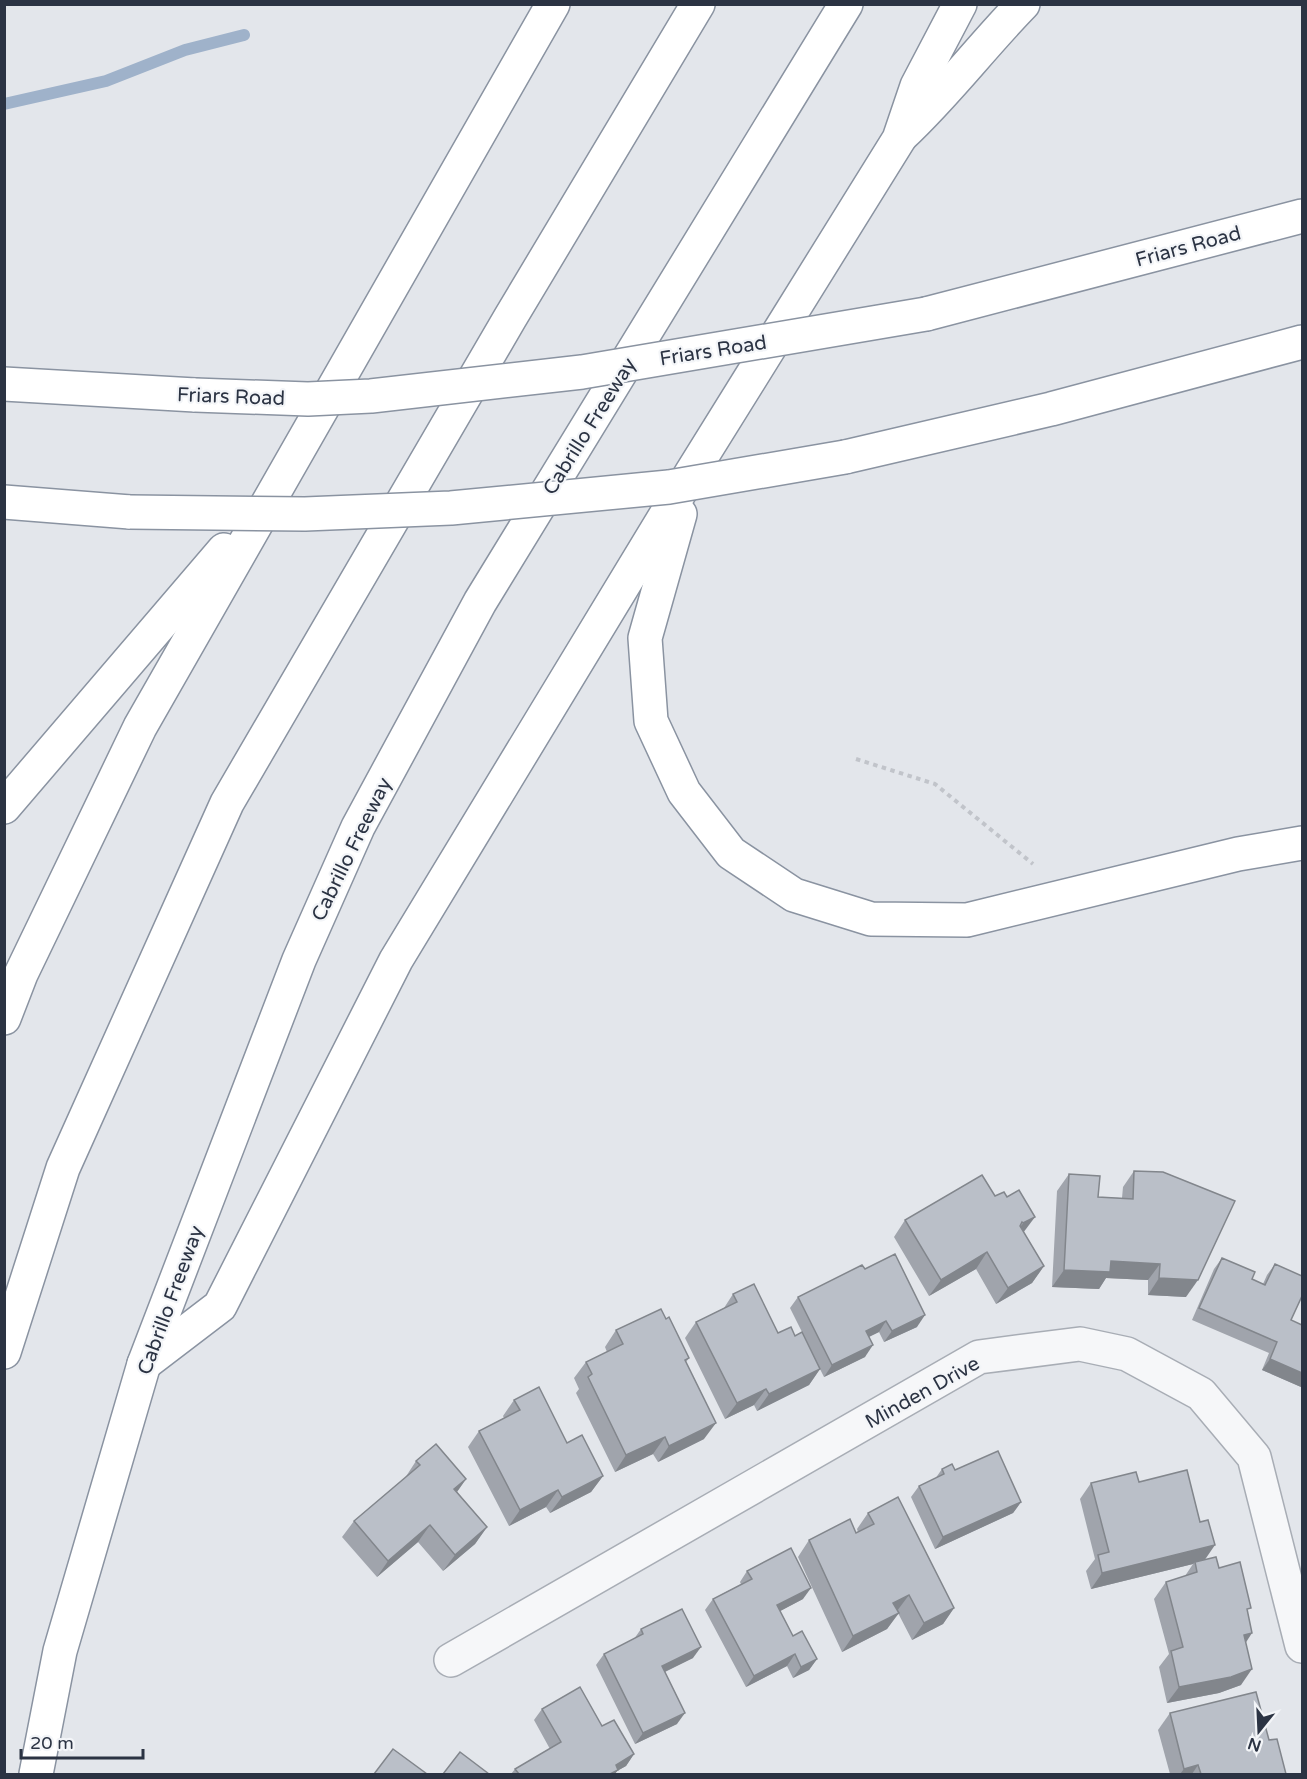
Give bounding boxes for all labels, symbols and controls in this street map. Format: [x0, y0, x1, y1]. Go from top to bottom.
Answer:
street label: Friars Road [1133, 221, 1244, 273]
street label: Friars Road [658, 331, 768, 371]
street label: Cabrillo Freeway [538, 353, 642, 499]
street label: Friars Road [176, 383, 285, 411]
street label: Cabrillo Freeway [307, 773, 397, 925]
street label: Cabrillo Freeway [133, 1222, 209, 1378]
street label: Minden Drive [861, 1352, 984, 1434]
north arrow [1229, 1701, 1289, 1761]
scale bar [21, 1722, 142, 1760]
text: 20 m [30, 1732, 74, 1754]
text: N [1245, 1733, 1264, 1756]

